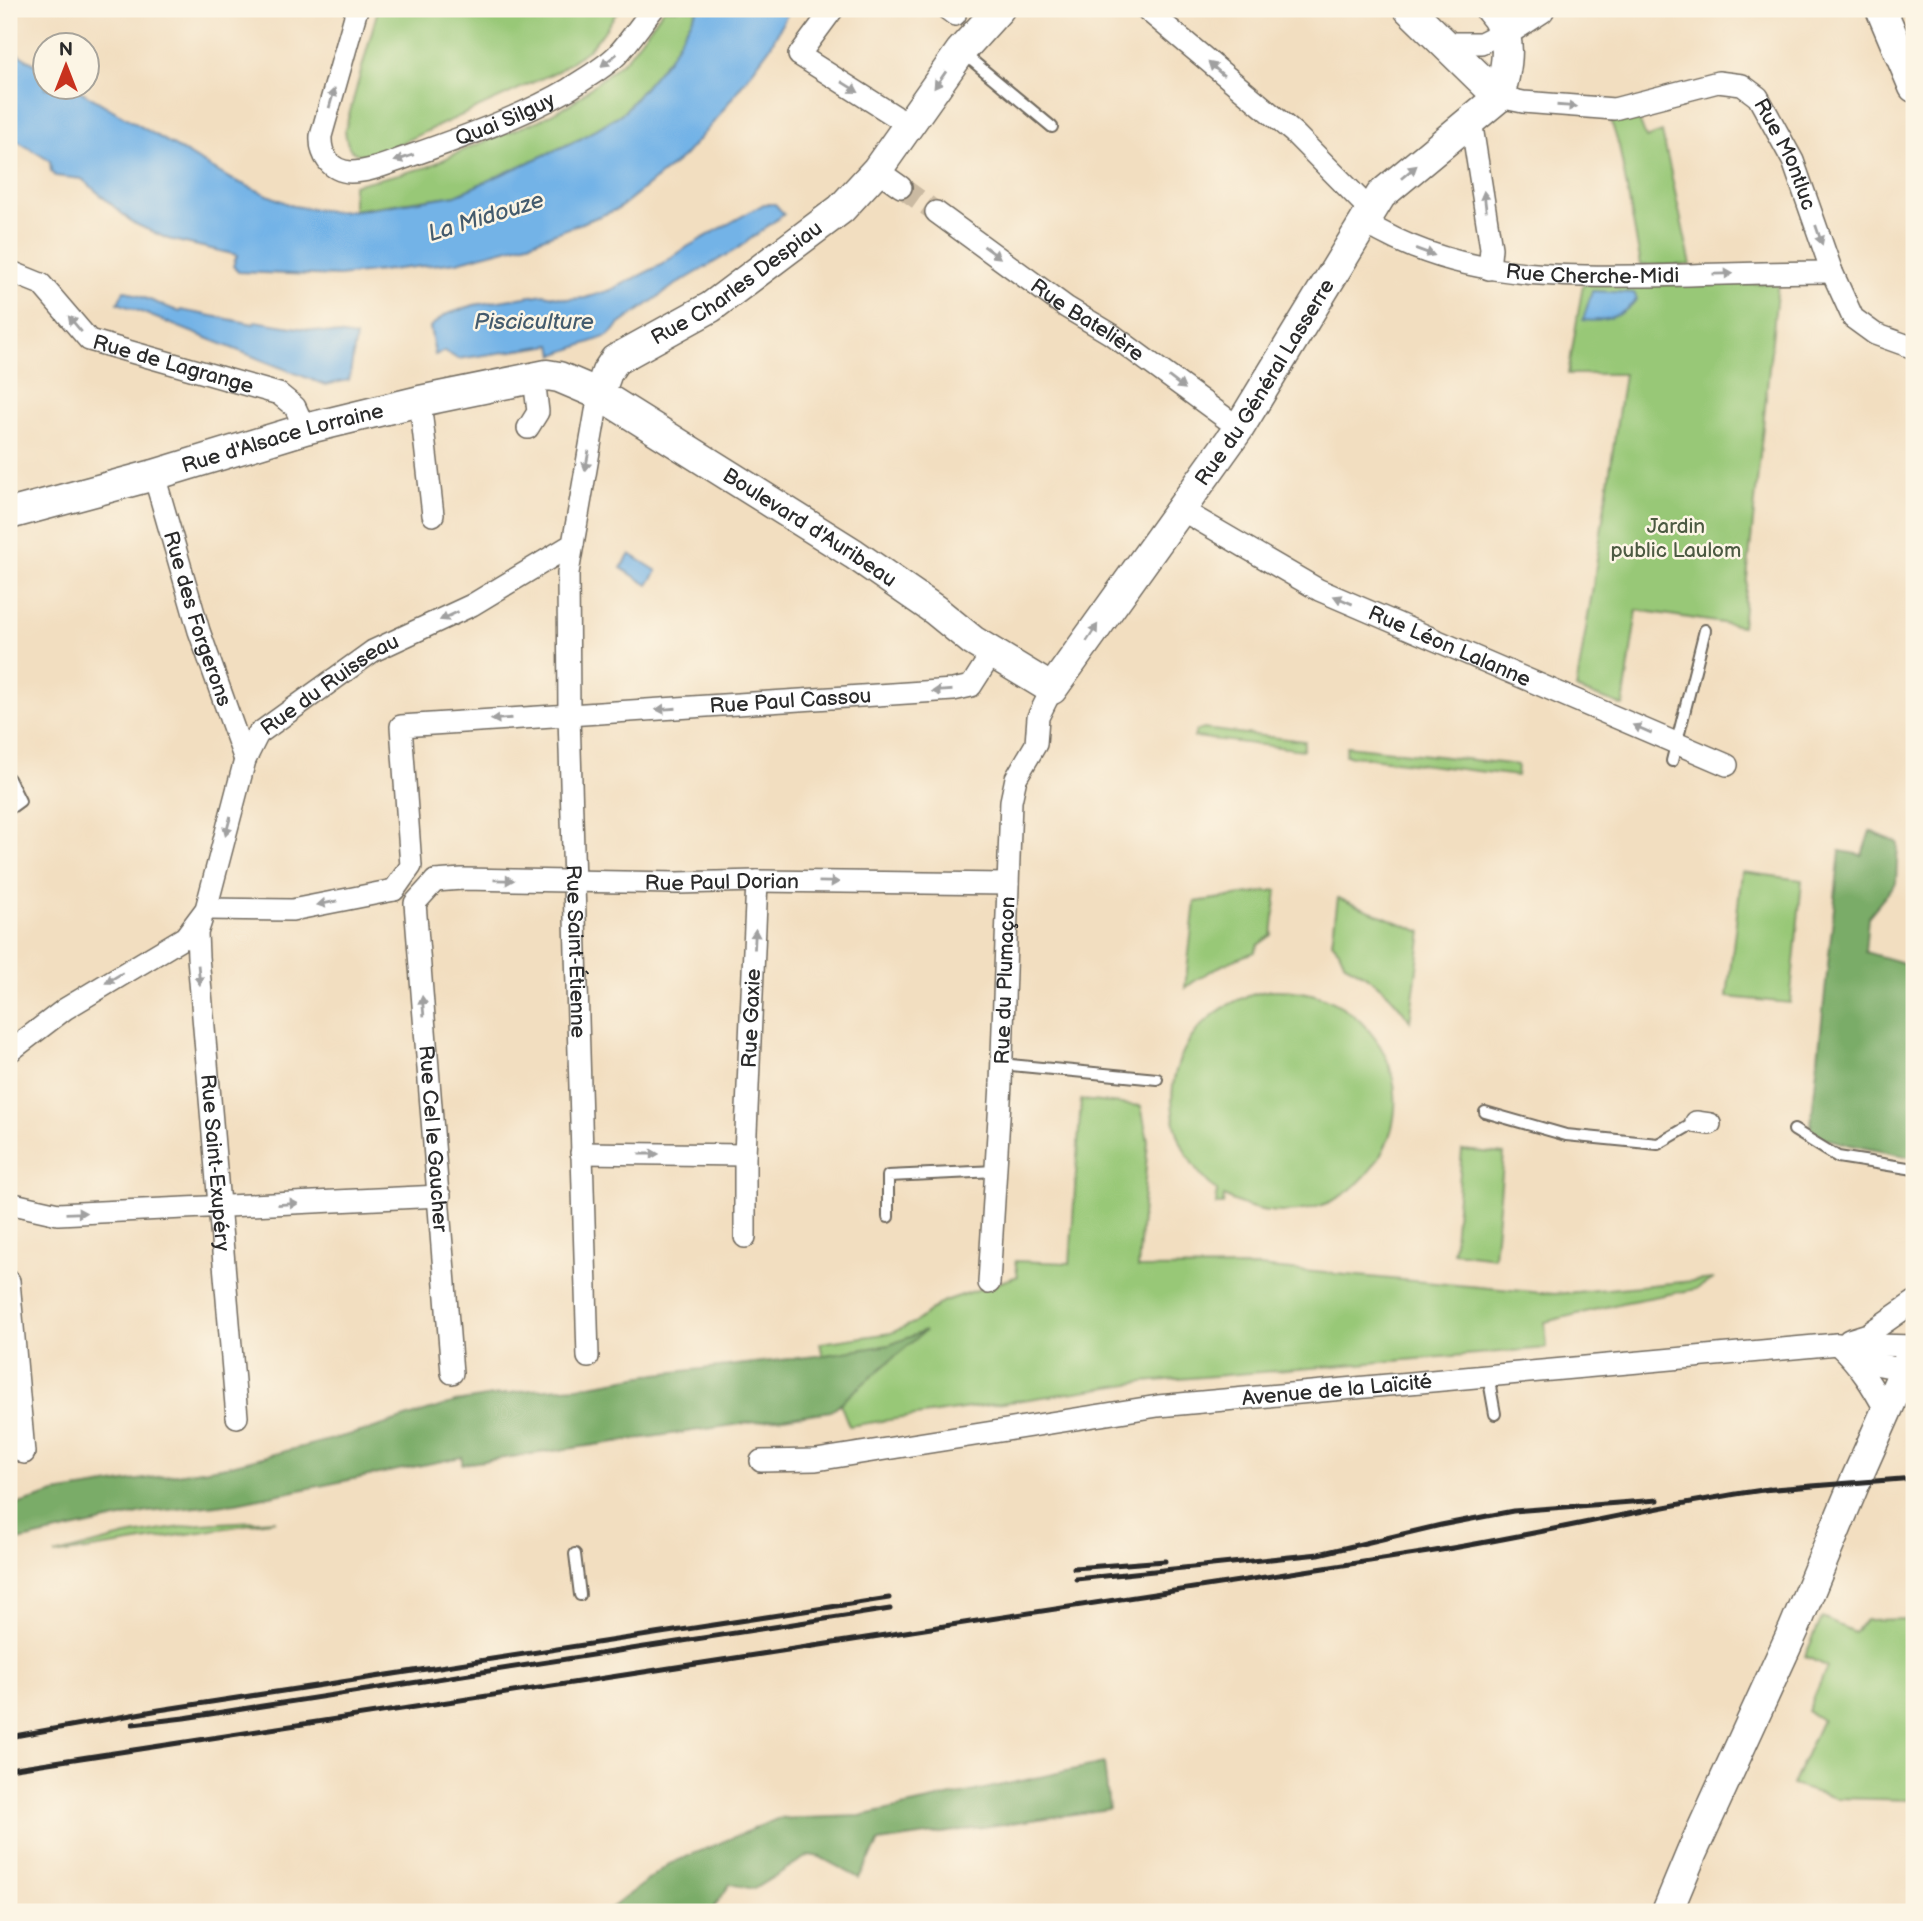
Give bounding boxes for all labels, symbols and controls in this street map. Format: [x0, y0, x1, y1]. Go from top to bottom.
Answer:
north arrow [32, 32, 102, 102]
text: N [59, 39, 73, 62]
one-way arrow [600, 53, 618, 68]
one-way arrow [1207, 61, 1225, 77]
one-way arrow [933, 71, 947, 89]
one-way arrow [840, 80, 859, 93]
street label: Quai Silguy [452, 87, 559, 151]
one-way arrow [327, 88, 337, 109]
street label: Rue Montluc [1749, 94, 1822, 213]
one-way arrow [1556, 101, 1578, 112]
one-way arrow [394, 153, 415, 164]
one-way arrow [1400, 164, 1418, 180]
water label: La Midouze [425, 186, 547, 248]
one-way arrow [1479, 190, 1490, 212]
street label: Rue Charles Despiau [647, 215, 827, 350]
one-way arrow [1814, 224, 1825, 245]
one-way arrow [982, 244, 1000, 259]
one-way arrow [1415, 247, 1436, 258]
street label: Rue Cherche-Midi [1504, 258, 1680, 289]
one-way arrow [1712, 269, 1734, 280]
street label: Rue Batelière [1026, 273, 1149, 367]
street label: Rue du Général Lasserre [1189, 274, 1339, 490]
water label: Pisciculture [474, 308, 594, 336]
one-way arrow [68, 315, 83, 332]
street label: Rue de Lagrange [90, 329, 257, 399]
one-way arrow [1168, 375, 1186, 389]
street label: Rue d'Alsace Lorraine [179, 398, 386, 478]
one-way arrow [581, 450, 592, 472]
street label: Boulevard d'Auribeau [718, 462, 902, 592]
park label: Jardin public Laulom [1611, 514, 1741, 563]
street label: Rue des Forgerons [158, 528, 237, 709]
one-way arrow [1333, 594, 1353, 606]
street label: Rue Léon Lalanne [1365, 600, 1535, 692]
one-way arrow [439, 610, 459, 621]
one-way arrow [1085, 624, 1099, 642]
street label: Rue du Ruisseau [256, 628, 403, 741]
street label: Rue Paul Cassou [709, 683, 872, 718]
one-way arrow [931, 686, 953, 697]
one-way arrow [655, 704, 677, 715]
one-way arrow [490, 714, 512, 725]
one-way arrow [1632, 723, 1652, 735]
one-way arrow [222, 815, 233, 837]
street label: Rue Saint-Étienne [561, 865, 591, 1038]
street label: Rue Paul Dorian [645, 868, 799, 896]
one-way arrow [493, 874, 515, 885]
one-way arrow [818, 876, 840, 888]
street label: Rue du Plumaçon [989, 896, 1020, 1065]
one-way arrow [316, 898, 338, 909]
one-way arrow [749, 928, 760, 950]
one-way arrow [194, 964, 205, 986]
street label: Rue Gaxie [736, 968, 766, 1068]
one-way arrow [105, 972, 124, 985]
one-way arrow [418, 994, 429, 1016]
street label: Rue Cel le Gaucher [414, 1044, 453, 1233]
street label: Rue Saint-Exupéry [195, 1073, 235, 1253]
one-way arrow [638, 1148, 660, 1160]
one-way arrow [277, 1198, 299, 1209]
one-way arrow [65, 1208, 87, 1219]
street label: Avenue de la Laïcité [1241, 1368, 1434, 1411]

